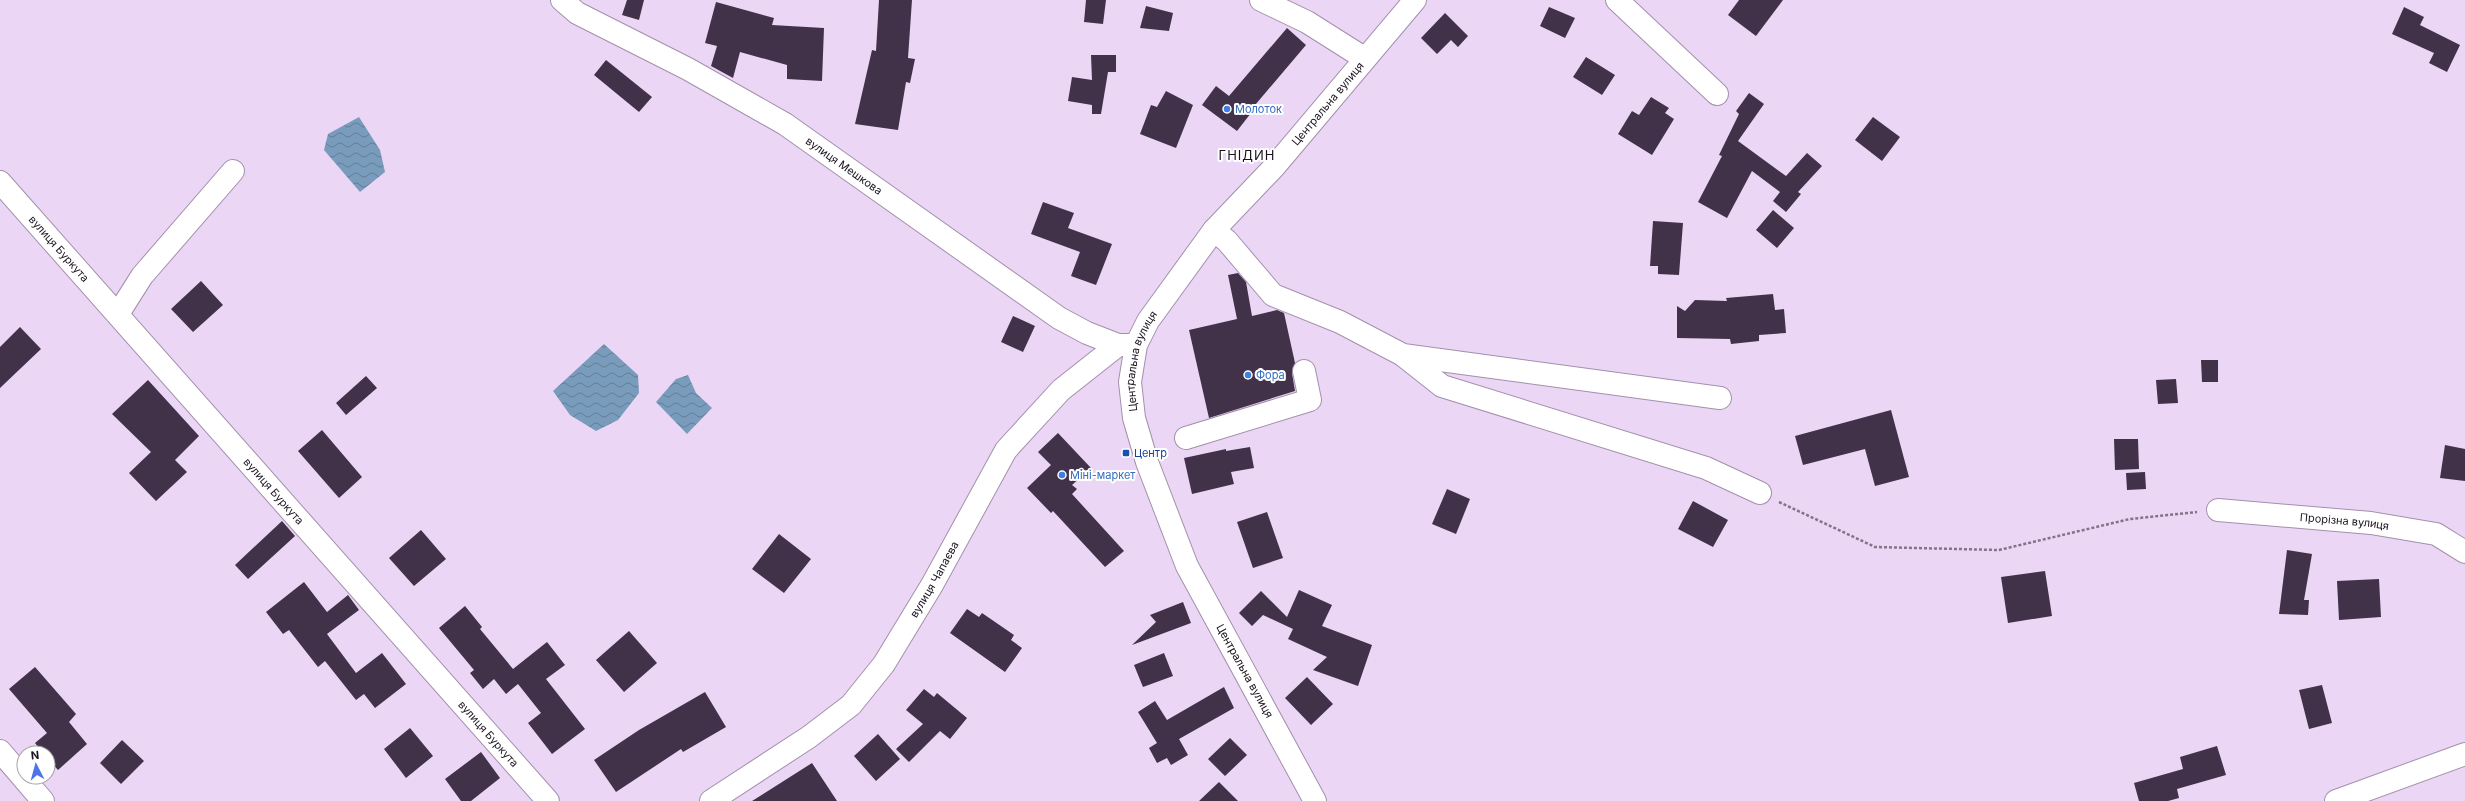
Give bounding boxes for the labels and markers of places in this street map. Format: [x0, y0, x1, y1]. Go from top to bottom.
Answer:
place label: Молоток [1235, 102, 1282, 116]
marker: Молоток [1222, 104, 1232, 114]
place label: Фора [1256, 368, 1285, 382]
marker: Фора [1243, 370, 1253, 380]
place label: Центр [1134, 446, 1167, 460]
marker: Центр [1121, 448, 1131, 458]
place label: Міні-маркет [1070, 468, 1136, 482]
marker: Міні-маркет [1057, 470, 1067, 480]

